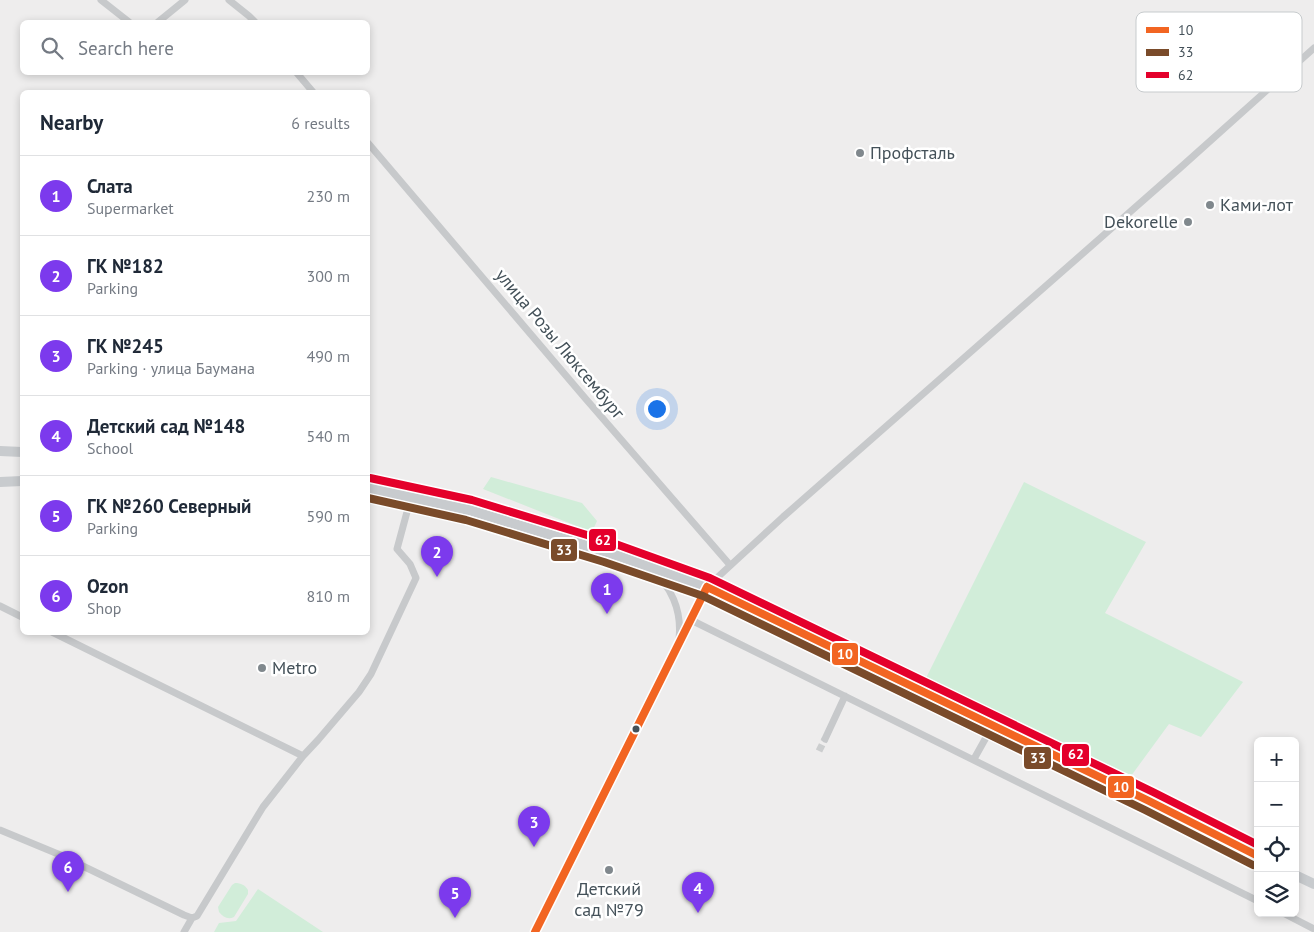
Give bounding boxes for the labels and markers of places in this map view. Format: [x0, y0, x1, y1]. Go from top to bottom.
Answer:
place label: Профсталь [870, 141, 955, 164]
marker: Профсталь [854, 147, 866, 159]
place label: Ками-лот [1220, 193, 1294, 216]
marker: Ками-лот [1204, 199, 1216, 211]
place label: Dekorelle [1104, 210, 1178, 233]
marker: Dekorelle [1182, 216, 1194, 228]
pin: 2 [421, 536, 453, 577]
pin: 1 [591, 573, 623, 614]
place label: Metro [272, 656, 317, 679]
marker: Metro [256, 662, 268, 674]
unlabelled marker [631, 724, 641, 734]
pin: 3 [518, 806, 550, 847]
pin: 6 [52, 851, 84, 892]
marker: Детский сад №79 [603, 864, 615, 876]
pin: 4 [682, 872, 714, 913]
pin: 5 [439, 877, 471, 918]
place label: Детский сад №79 [574, 877, 644, 921]

